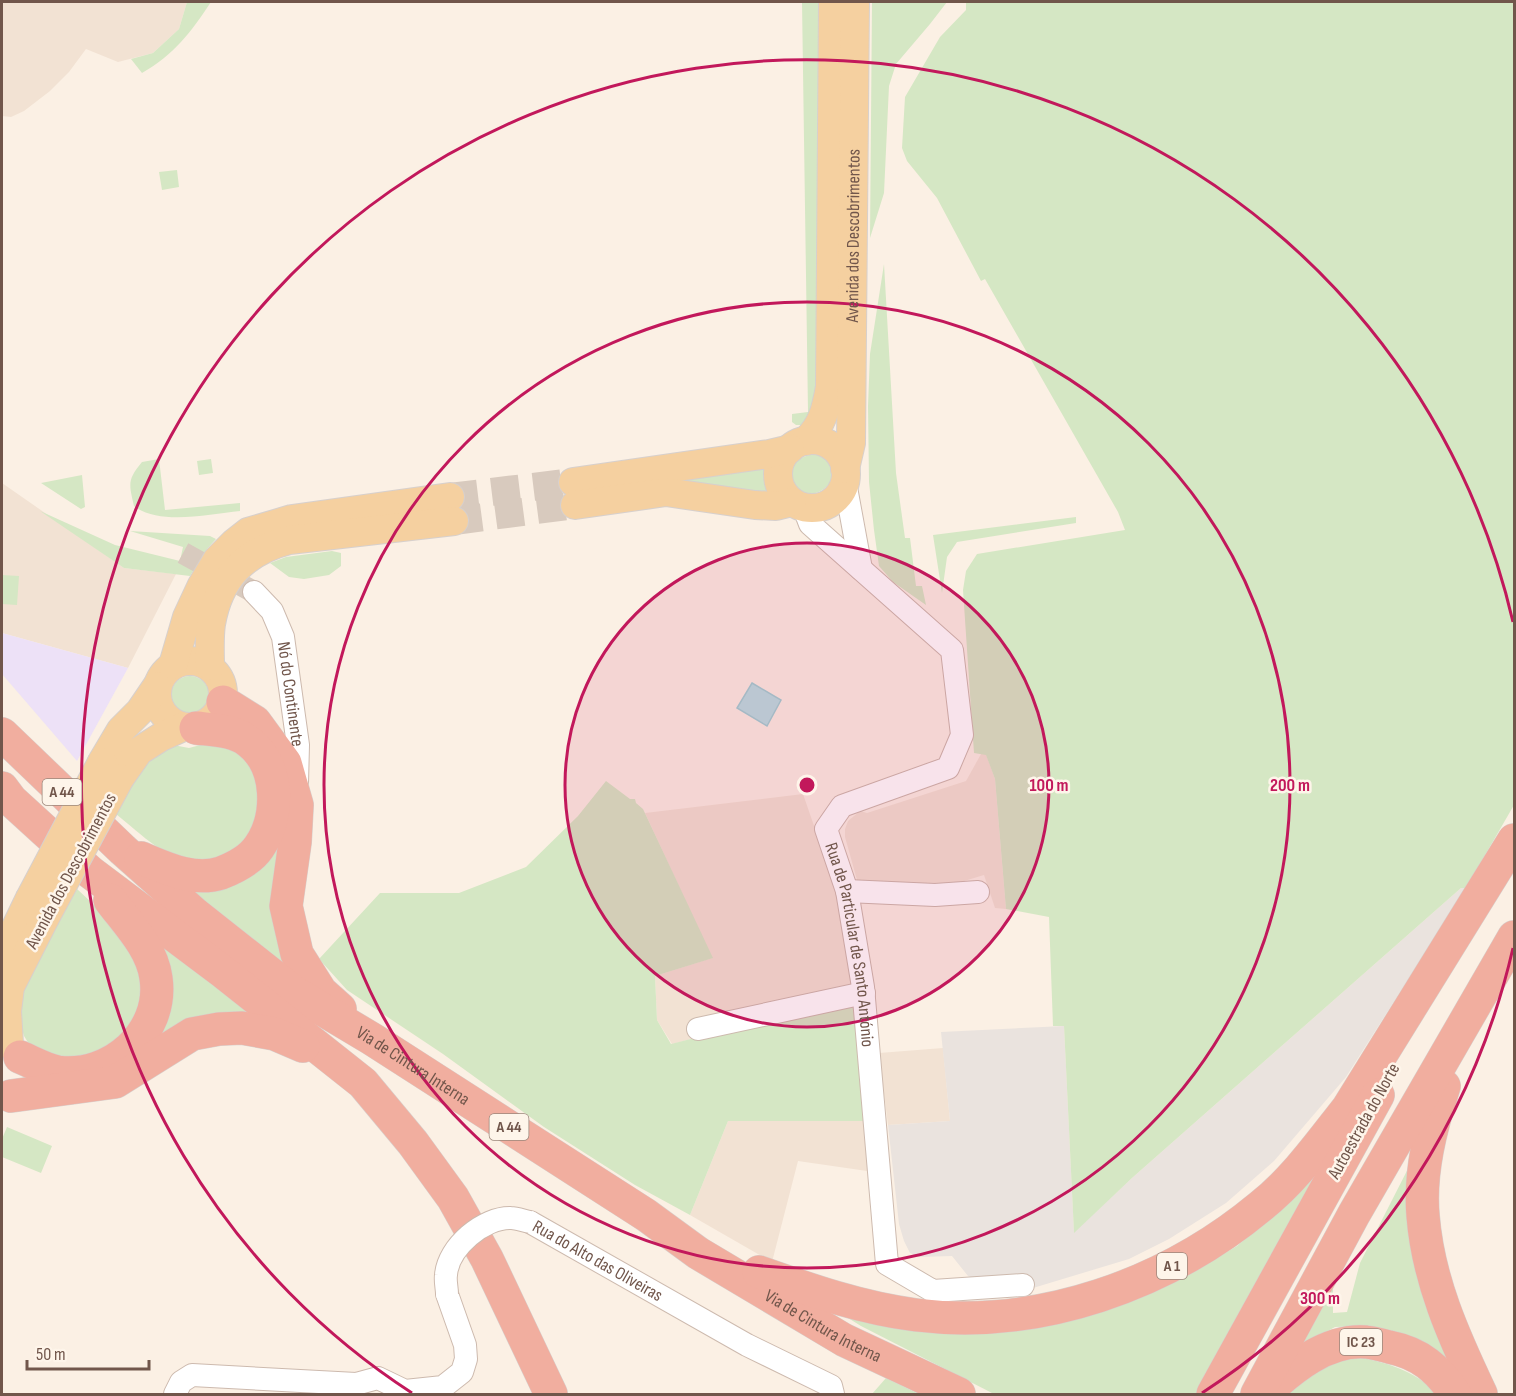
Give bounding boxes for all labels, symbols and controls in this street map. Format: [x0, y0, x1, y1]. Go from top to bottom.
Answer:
street label: Avenida dos Descobrimentos [842, 149, 864, 324]
street label: Nó do Continente [273, 640, 309, 748]
centre of rings [797, 775, 817, 795]
text: 100 m [1030, 775, 1069, 796]
text: 200 m [1270, 775, 1310, 796]
road number: A 44 [42, 779, 82, 805]
street label: Avenida dos Descobrimentos [21, 790, 121, 953]
street label: Rua de Particular de Santo António [821, 840, 879, 1048]
street label: Via de Cintura Interna [353, 1022, 474, 1110]
street label: Autoestrada do Norte [1323, 1060, 1404, 1183]
road number: A 44 [490, 1114, 528, 1140]
street label: Rua do Alto das Oliveiras [529, 1215, 667, 1306]
road number: A 1 [1157, 1253, 1187, 1279]
street label: Via de Cintura Interna [761, 1285, 885, 1367]
text: 300 m [1300, 1288, 1340, 1309]
road number: IC 23 [1340, 1329, 1382, 1355]
scale bar [27, 1333, 148, 1371]
text: 50 m [36, 1344, 66, 1365]

